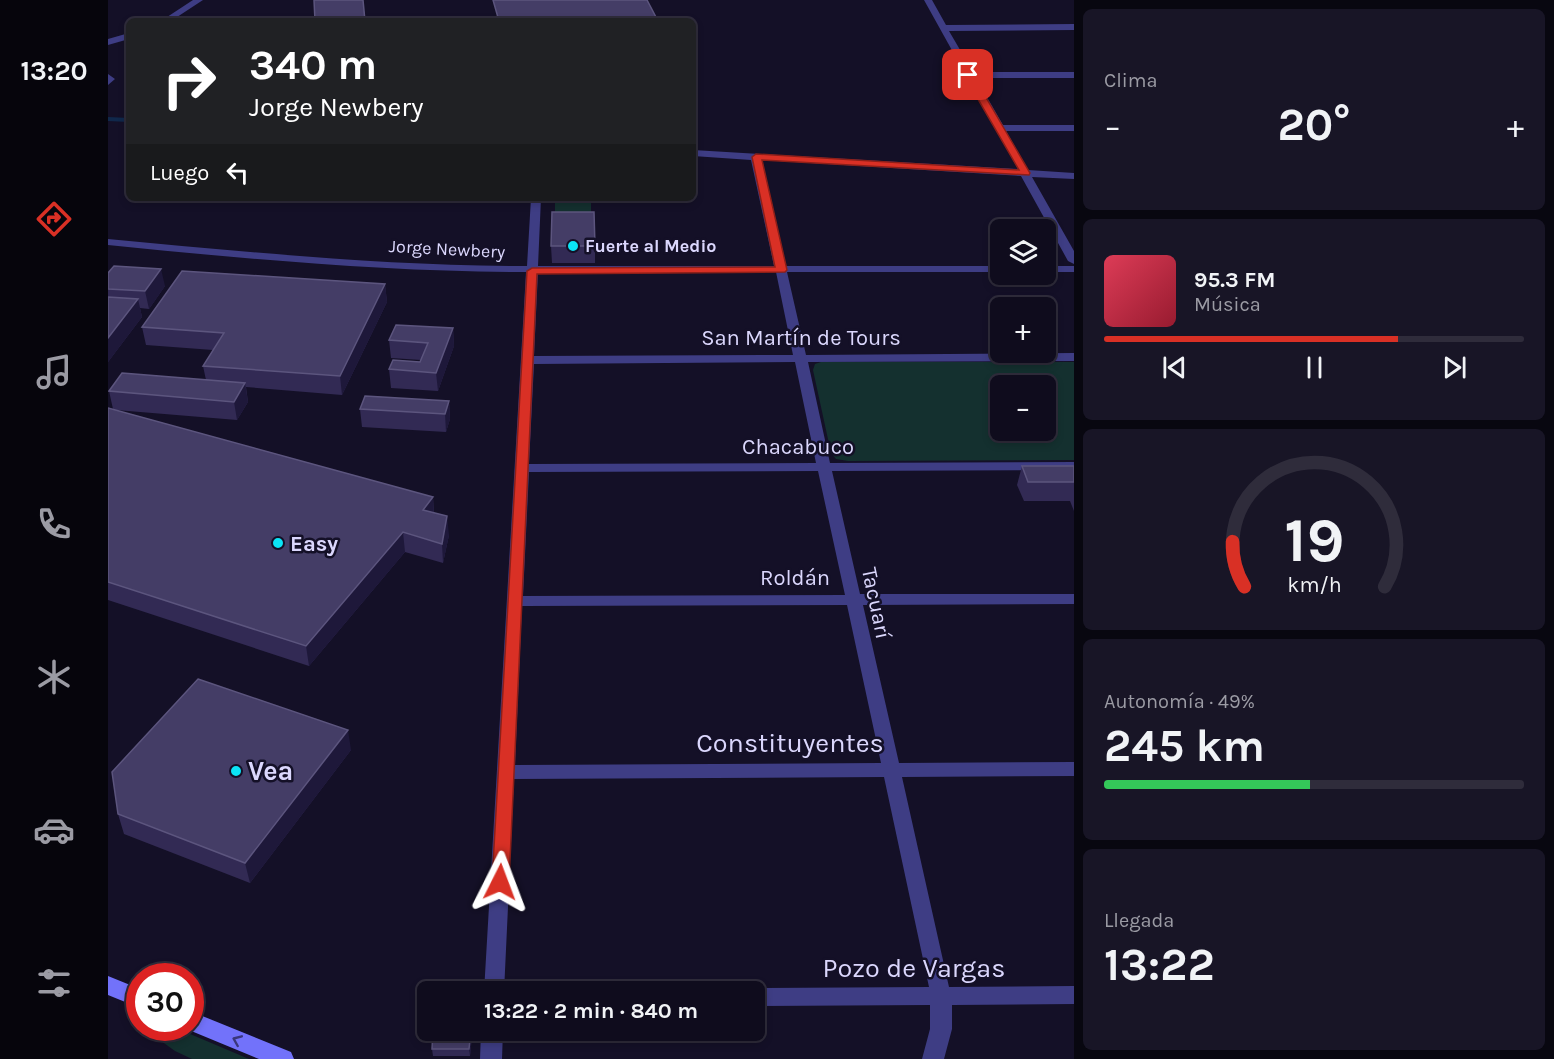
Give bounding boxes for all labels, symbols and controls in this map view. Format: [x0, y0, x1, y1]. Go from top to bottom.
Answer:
text: 340 m [249, 40, 377, 90]
icon: right [150, 42, 228, 120]
pin [942, 49, 993, 100]
text: 13:20 [20, 55, 88, 87]
icon: arrive [951, 58, 984, 91]
text: Clima [1104, 69, 1158, 92]
text: Jorge Newbery [249, 91, 424, 123]
text: 20° [1277, 99, 1351, 151]
text: − [1104, 107, 1121, 145]
text: + [1507, 107, 1524, 145]
icon: left [221, 156, 254, 189]
text: Luego [150, 160, 209, 186]
icon: directions [33, 198, 75, 240]
map controls [990, 219, 1056, 441]
button: layers [990, 219, 1056, 285]
street label: Jorge Newbery [388, 235, 506, 263]
place label: Fuerte al Medio [585, 235, 716, 257]
marker: Fuerte al Medio [566, 239, 580, 253]
text: 95.3 FM [1194, 267, 1275, 293]
text: Música [1194, 293, 1261, 316]
button: + [990, 297, 1056, 363]
street label: San Martín de Tours [701, 325, 901, 351]
icon: music [33, 351, 75, 393]
icon: previous [1158, 351, 1191, 384]
icon: pause [1298, 351, 1331, 384]
icon: next [1438, 351, 1471, 384]
button: − [990, 375, 1056, 441]
street label: Chacabuco [742, 434, 854, 460]
icon: phone [33, 503, 75, 545]
text: 19 [1284, 504, 1344, 577]
place label: Easy [290, 531, 338, 557]
marker: Easy [271, 536, 285, 550]
street label: Roldán [760, 565, 830, 591]
street label: Tacuarí [856, 565, 896, 642]
text: km/h [1287, 572, 1341, 597]
icon: climate [33, 656, 75, 698]
text: Autonomía · 49% [1104, 690, 1255, 713]
text: 245 km [1104, 720, 1265, 772]
street label: Constituyentes [696, 727, 884, 759]
place label: Vea [248, 755, 293, 787]
marker: Vea [229, 764, 243, 778]
icon: car [33, 809, 75, 851]
position arrow [468, 850, 532, 914]
text: Llegada [1104, 909, 1174, 932]
text: 13:22 [1104, 939, 1215, 991]
street label: Pozo de Vargas [823, 952, 1005, 984]
icon: filters [33, 962, 75, 1004]
speed limit sign: 30 [126, 963, 204, 1041]
text: 13:22 · 2 min · 840 m [484, 998, 698, 1024]
one-way arrow [232, 1035, 243, 1047]

